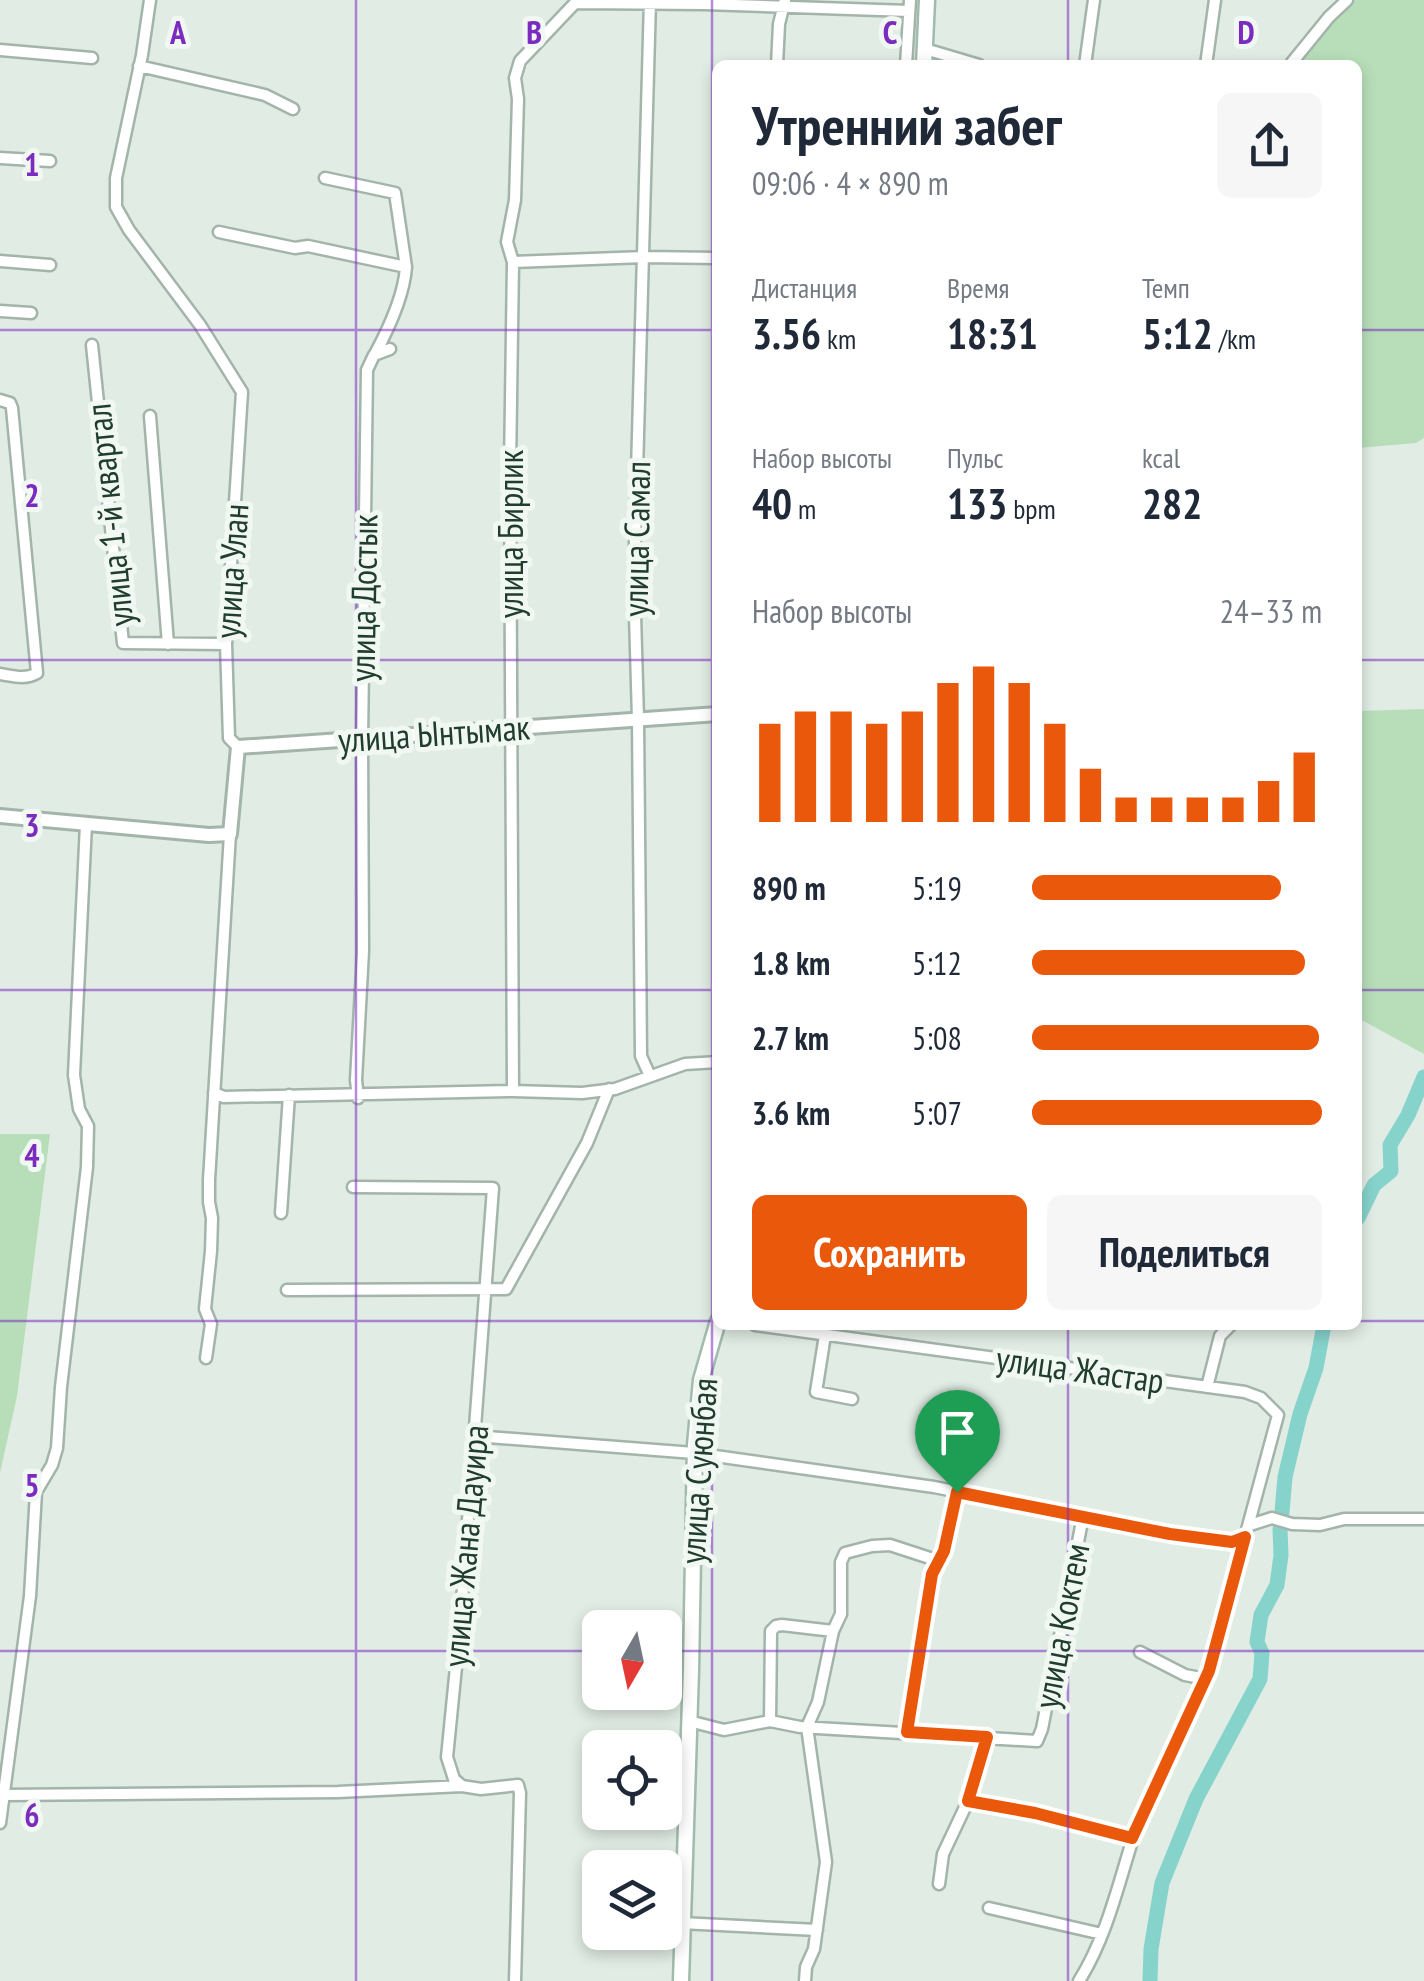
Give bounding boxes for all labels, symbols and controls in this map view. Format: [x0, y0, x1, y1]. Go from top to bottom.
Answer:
text: A [169, 11, 187, 53]
text: B [526, 11, 542, 53]
text: C [883, 11, 898, 53]
text: D [1237, 11, 1255, 53]
text: Утренний забег [752, 89, 1062, 160]
button: share [1217, 93, 1322, 198]
text: 1 [24, 143, 40, 185]
text: 09:06 · 4 × 890 m [752, 162, 949, 204]
text: Дистанция [752, 269, 857, 306]
text: Время [947, 269, 1009, 306]
text: Темп [1142, 269, 1190, 306]
text: 3.56 [752, 306, 821, 361]
text: 18:31 [947, 306, 1038, 361]
text: 5:12 [1142, 306, 1213, 361]
text: km [821, 320, 856, 357]
text: /km [1213, 320, 1256, 357]
street label: улица 1-й квартал [74, 401, 144, 629]
text: Набор высоты [752, 439, 892, 476]
text: Пульс [947, 439, 1004, 476]
text: kcal [1142, 439, 1180, 476]
street label: улица Бирлик [487, 449, 533, 618]
street label: улица Самал [612, 461, 660, 617]
text: 2 [24, 474, 40, 516]
text: 40 [752, 476, 792, 531]
text: 133 [947, 476, 1007, 531]
text: 282 [1142, 476, 1202, 531]
text: m [792, 490, 816, 527]
text: bpm [1007, 490, 1056, 527]
street label: улица Улан [203, 502, 259, 640]
street label: улица Достык [339, 513, 387, 682]
text: Набор высоты [752, 590, 912, 632]
text: 24–33 m [1220, 590, 1322, 632]
street label: улица Ынтымак [337, 703, 532, 763]
text: 3 [24, 804, 40, 846]
text: 890 m [752, 867, 826, 909]
text: 5:19 [912, 867, 962, 909]
text: 1.8 km [752, 942, 830, 984]
text: 5:12 [912, 942, 962, 984]
text: 2.7 km [752, 1017, 829, 1059]
text: 5:08 [912, 1017, 962, 1059]
text: 3.6 km [752, 1092, 830, 1134]
text: 5:07 [912, 1092, 962, 1134]
text: 4 [24, 1134, 40, 1176]
button: Сохранить [752, 1195, 1027, 1310]
button: Поделиться [1047, 1195, 1322, 1310]
street label: улица Жастар [993, 1334, 1167, 1404]
street label: улица Суюнбая [669, 1376, 727, 1565]
pin [915, 1390, 1000, 1493]
icon: arrive [930, 1405, 985, 1460]
street label: улица Жана Дауира [432, 1423, 498, 1669]
text: 5 [24, 1464, 40, 1506]
street label: улица Коктем [1023, 1539, 1100, 1712]
north arrow [582, 1610, 682, 1710]
map controls [582, 1610, 682, 1950]
button: locate [582, 1730, 682, 1830]
text: 6 [24, 1794, 40, 1836]
button: layers [582, 1850, 682, 1950]

